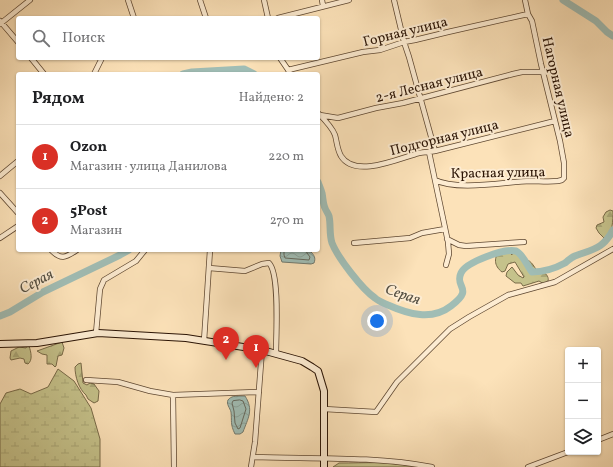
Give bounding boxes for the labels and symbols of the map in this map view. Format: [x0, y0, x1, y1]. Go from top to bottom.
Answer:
street label: Горная улица [361, 13, 450, 52]
street label: Нагорная улица [537, 35, 578, 140]
street label: 2-я Лесная улица [374, 63, 485, 108]
street label: Подгорная улица [388, 116, 501, 161]
street label: Красная улица [450, 163, 546, 184]
water label: Серая [16, 265, 58, 300]
water label: Серая [382, 280, 423, 311]
your location [367, 311, 387, 331]
pin: 2 [213, 327, 239, 360]
pin: 1 [243, 335, 269, 368]

